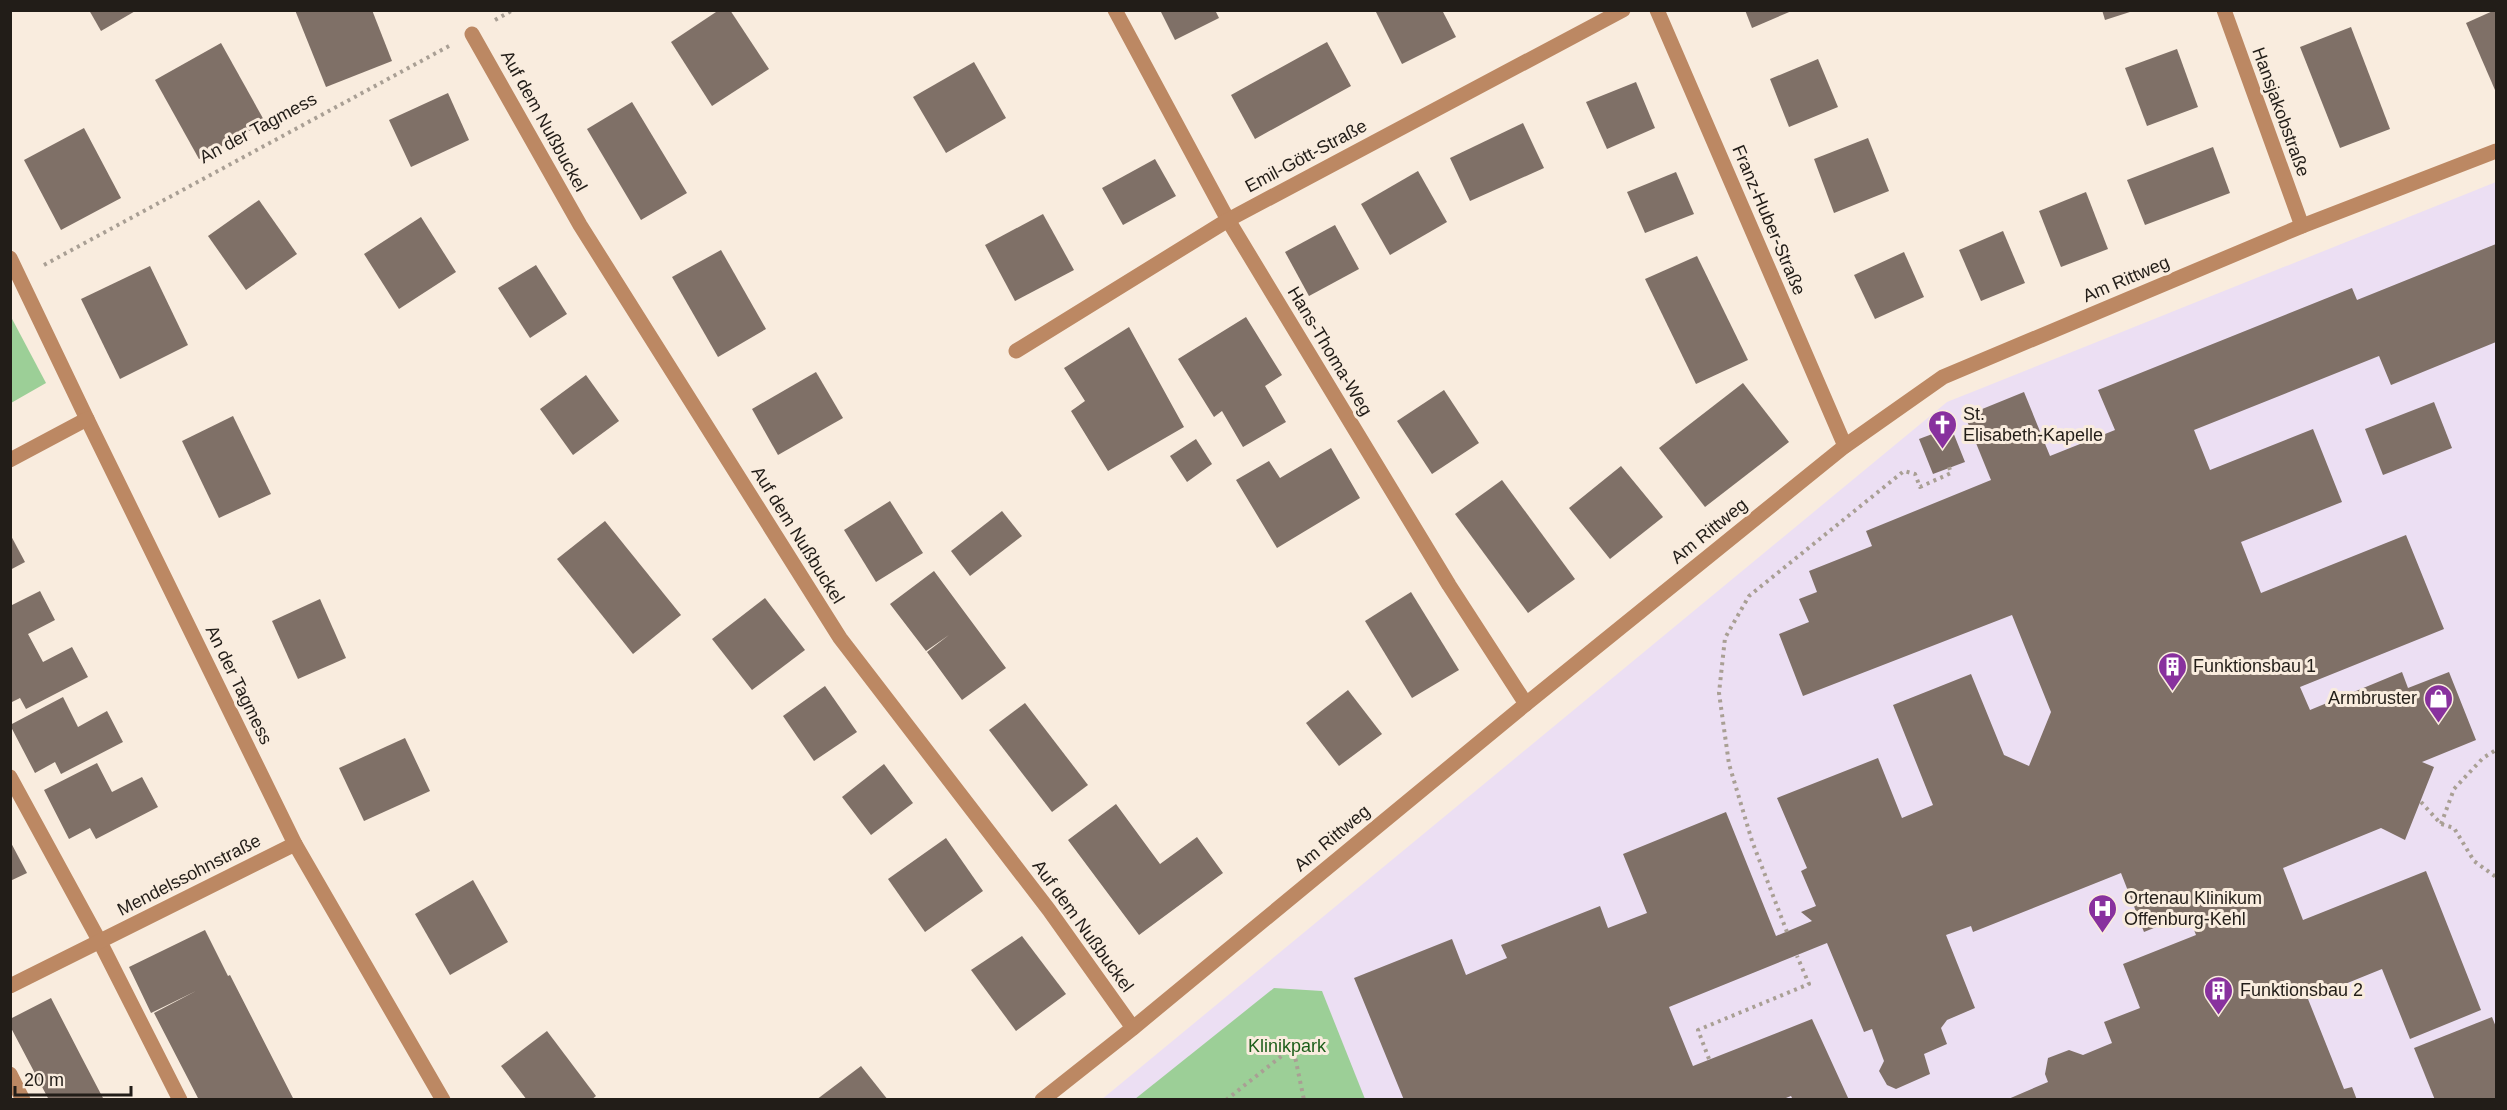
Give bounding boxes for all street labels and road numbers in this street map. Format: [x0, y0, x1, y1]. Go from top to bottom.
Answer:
street label: Hansjakobstraße [2248, 45, 2314, 179]
street label: Auf dem Nußbuckel [497, 47, 591, 195]
street label: An der Tagmess [196, 89, 320, 167]
street label: Emil-Gött-Straße [1242, 115, 1370, 197]
street label: Franz-Huber-Straße [1728, 142, 1810, 298]
street label: Am Rittweg [2080, 252, 2172, 306]
street label: Hans-Thoma-Weg [1284, 283, 1376, 419]
street label: Auf dem Nußbuckel [748, 463, 848, 607]
street label: Am Rittweg [1667, 494, 1751, 568]
street label: An der Tagmess [202, 622, 276, 748]
street label: Am Rittweg [1290, 801, 1374, 875]
street label: Mendelssohnstraße [114, 830, 264, 920]
street label: Auf dem Nußbuckel [1028, 856, 1138, 996]

